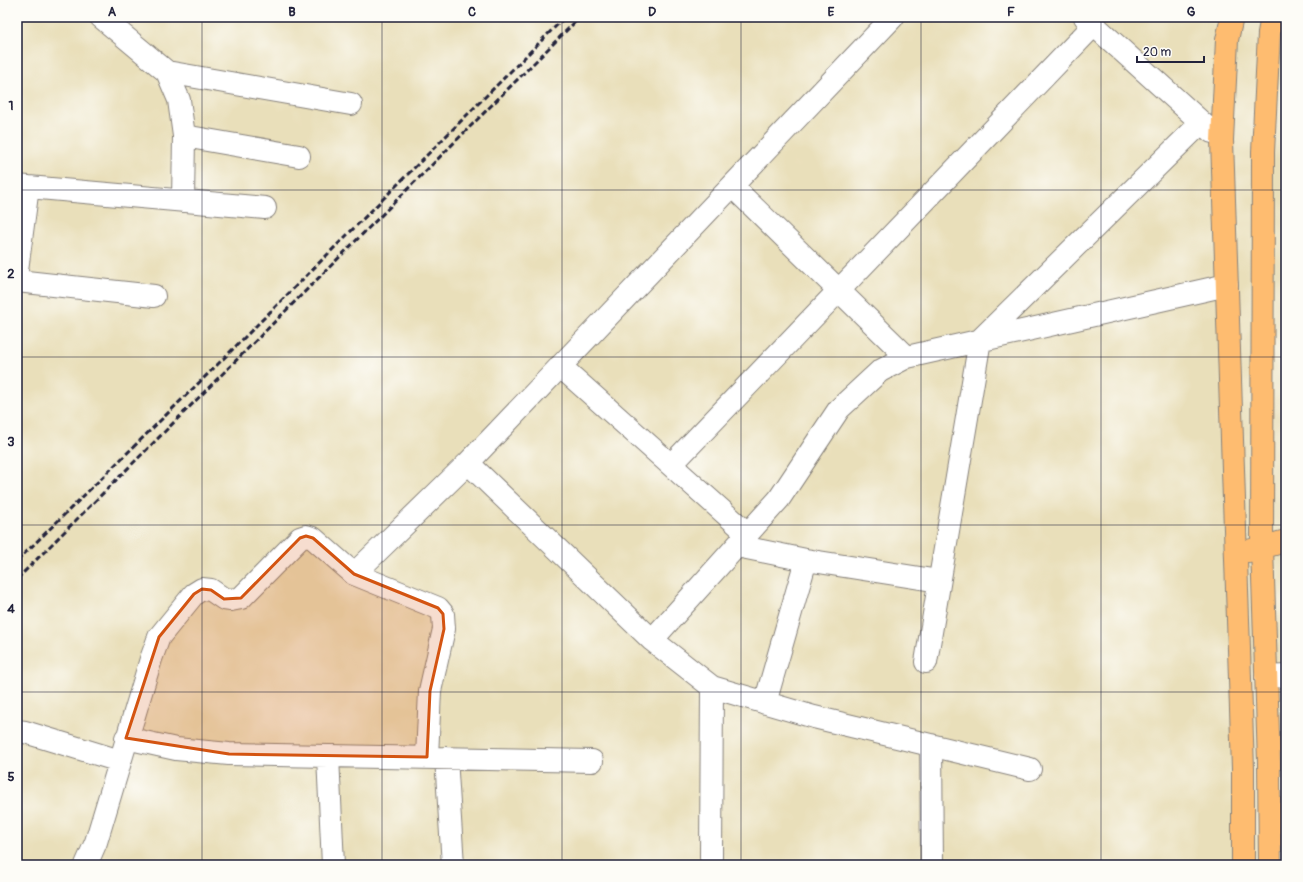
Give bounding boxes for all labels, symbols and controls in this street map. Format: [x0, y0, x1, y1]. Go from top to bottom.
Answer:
text: A [108, 4, 117, 20]
text: B [288, 4, 296, 20]
text: C [468, 4, 476, 20]
text: D [648, 4, 656, 20]
text: E [828, 4, 835, 20]
text: F [1007, 4, 1015, 20]
text: G [1187, 4, 1196, 20]
scale bar [1137, 38, 1204, 64]
text: 20 m [1143, 45, 1172, 60]
text: 1 [8, 98, 14, 114]
text: 2 [7, 266, 15, 282]
text: 3 [7, 434, 15, 450]
text: 4 [7, 601, 15, 617]
text: 5 [7, 769, 15, 785]

